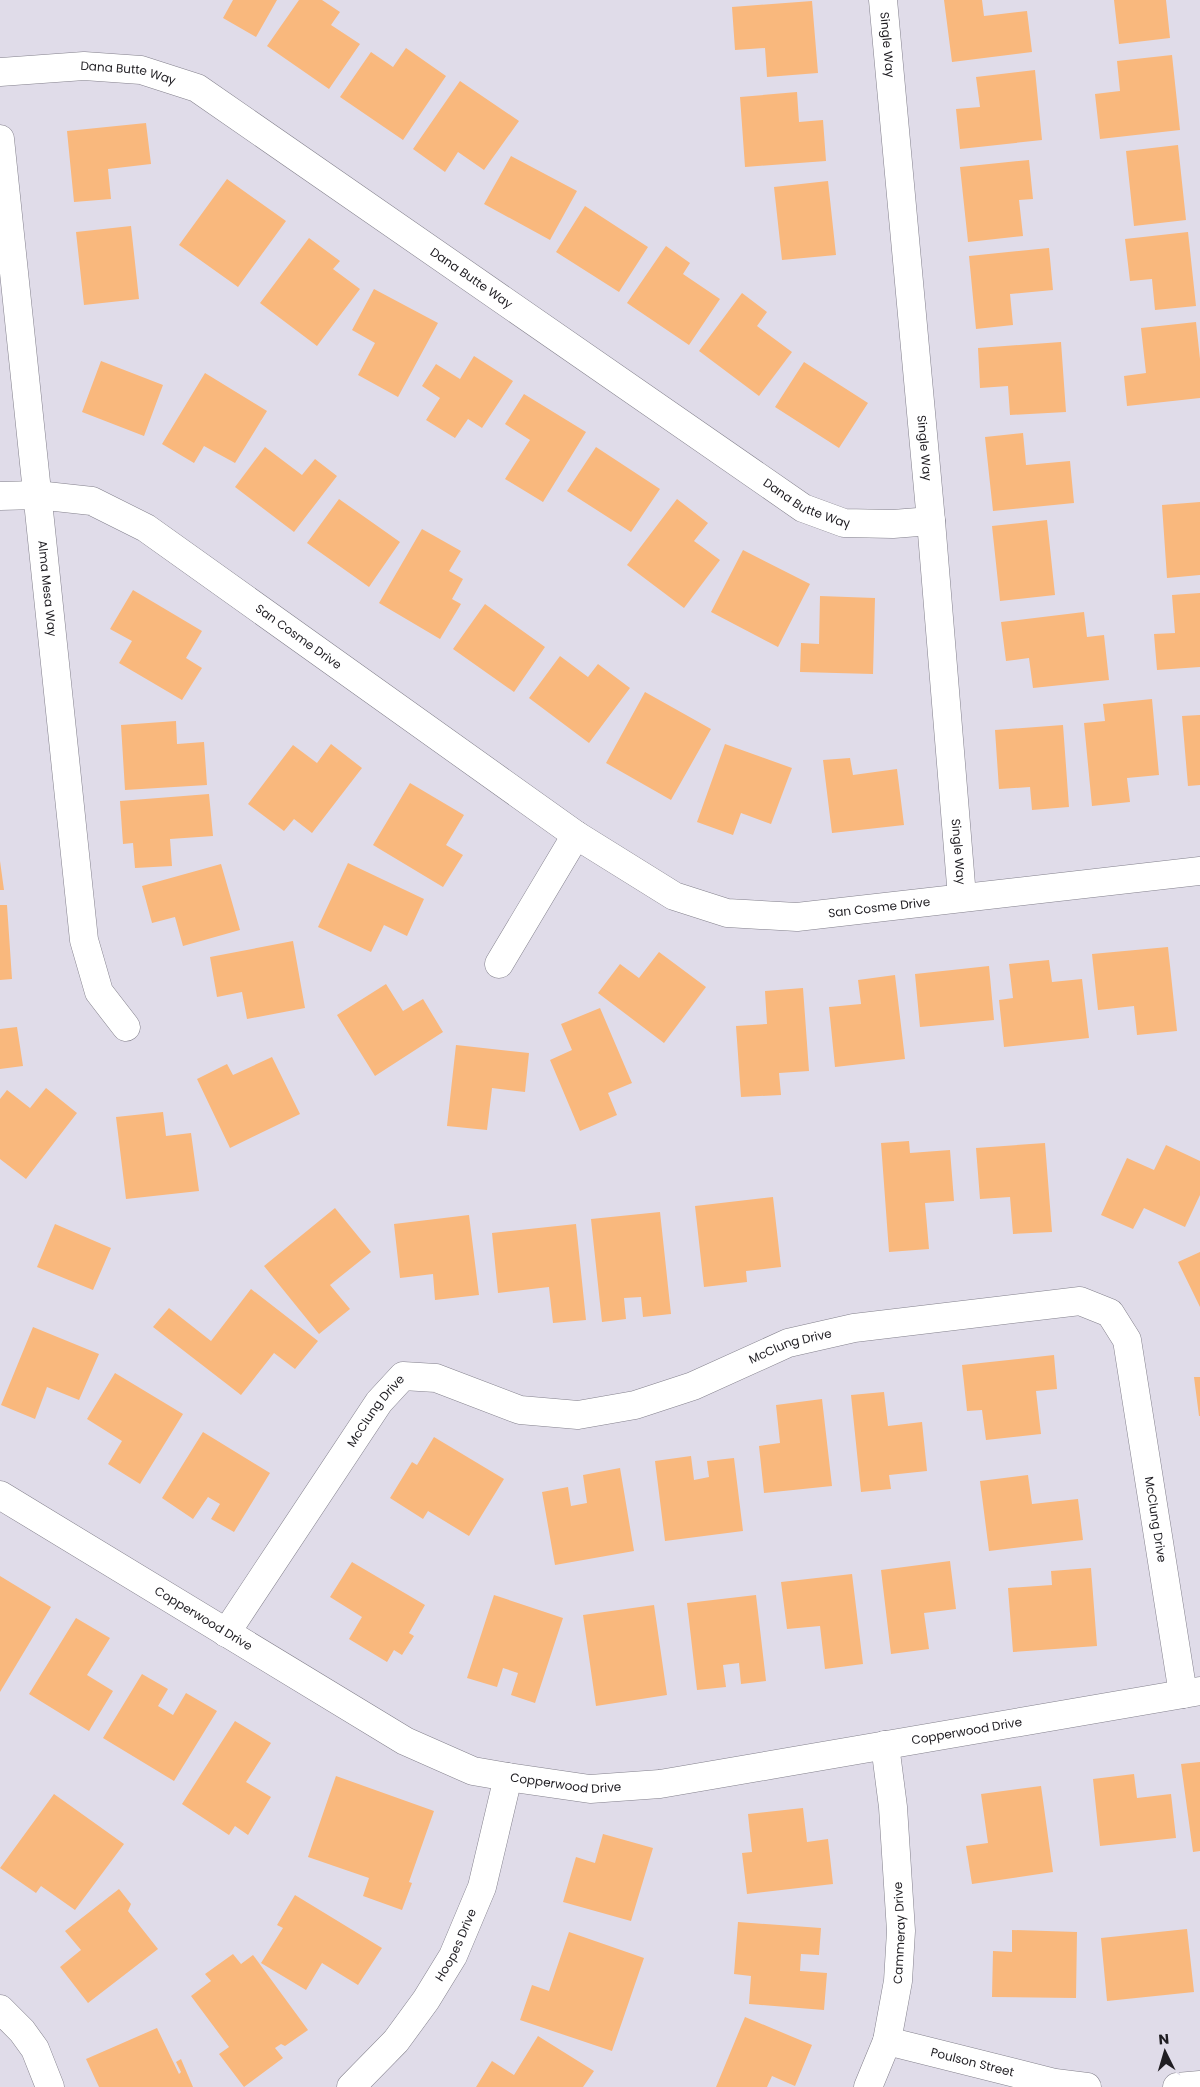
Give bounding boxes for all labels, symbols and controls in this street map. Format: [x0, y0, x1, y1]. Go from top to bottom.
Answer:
street label: Single Way [876, 11, 899, 79]
street label: Dana Butte Way [80, 57, 178, 89]
street label: Dana Butte Way [427, 243, 516, 312]
street label: Single Way [913, 414, 936, 482]
street label: Dana Butte Way [760, 474, 851, 531]
street label: Alma Mesa Way [34, 539, 61, 638]
street label: San Cosme Drive [252, 600, 345, 673]
street label: Single Way [948, 818, 970, 885]
street label: San Cosme Drive [827, 893, 931, 921]
street label: McClung Drive [746, 1324, 833, 1368]
street label: McClung Drive [343, 1371, 408, 1450]
street label: McClung Drive [1141, 1475, 1171, 1564]
street label: Copperwood Drive [151, 1582, 256, 1654]
street label: Copperwood Drive [910, 1713, 1023, 1749]
street label: Copperwood Drive [509, 1768, 622, 1797]
street label: Cammeray Drive [889, 1881, 909, 1984]
street label: Hoopes Drive [431, 1906, 480, 1984]
north arrow [1140, 2027, 1190, 2077]
text: N [1158, 2029, 1170, 2049]
street label: Poulson Street [929, 2043, 1016, 2080]

